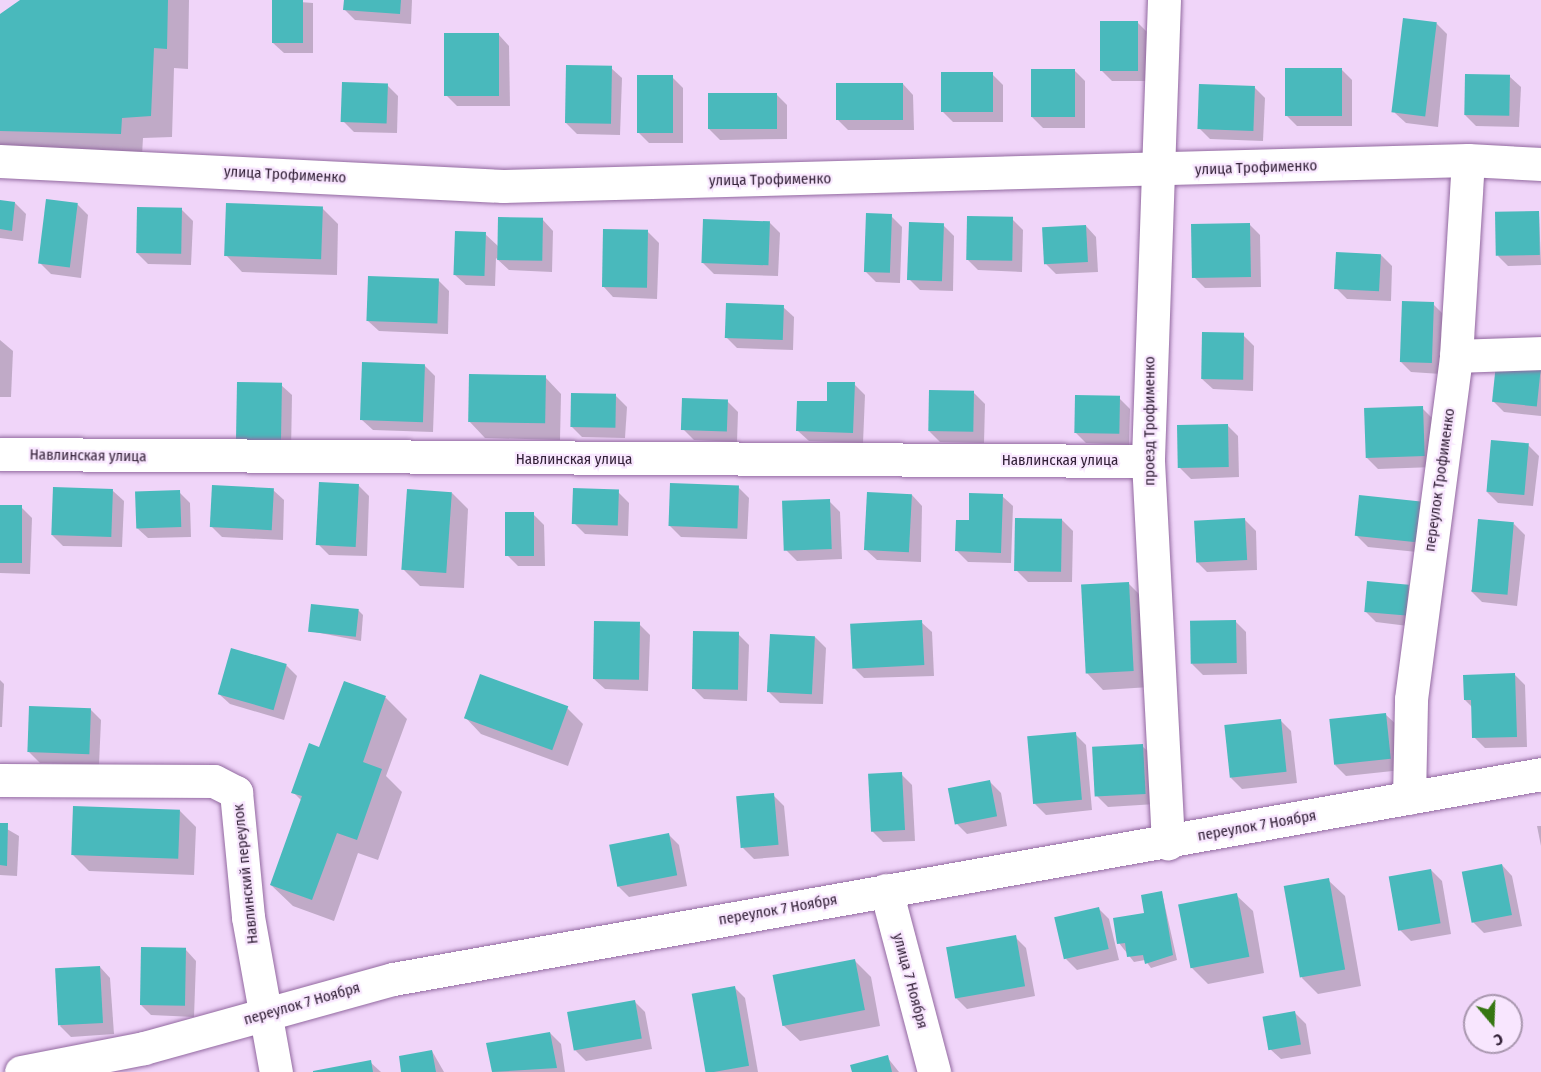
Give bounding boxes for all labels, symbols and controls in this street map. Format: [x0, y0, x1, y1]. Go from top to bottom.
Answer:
street label: улица Трофименко [1195, 157, 1317, 179]
street label: улица Трофименко [223, 163, 347, 187]
street label: улица Трофименко [709, 170, 831, 190]
street label: проезд Трофименко [1141, 356, 1159, 486]
street label: переулок Трофименко [1421, 407, 1459, 553]
street label: Навлинская улица [29, 446, 147, 466]
street label: Навлинская улица [516, 451, 632, 469]
street label: Навлинская улица [1002, 452, 1118, 470]
street label: Навлинский переулок [230, 803, 262, 945]
street label: переулок 7 Ноября [1196, 807, 1318, 845]
street label: переулок 7 Ноября [717, 891, 839, 929]
street label: улица 7 Ноября [889, 931, 931, 1031]
street label: переулок 7 Ноября [242, 979, 362, 1029]
north arrow [1463, 994, 1523, 1054]
text: С [1491, 1029, 1505, 1050]

